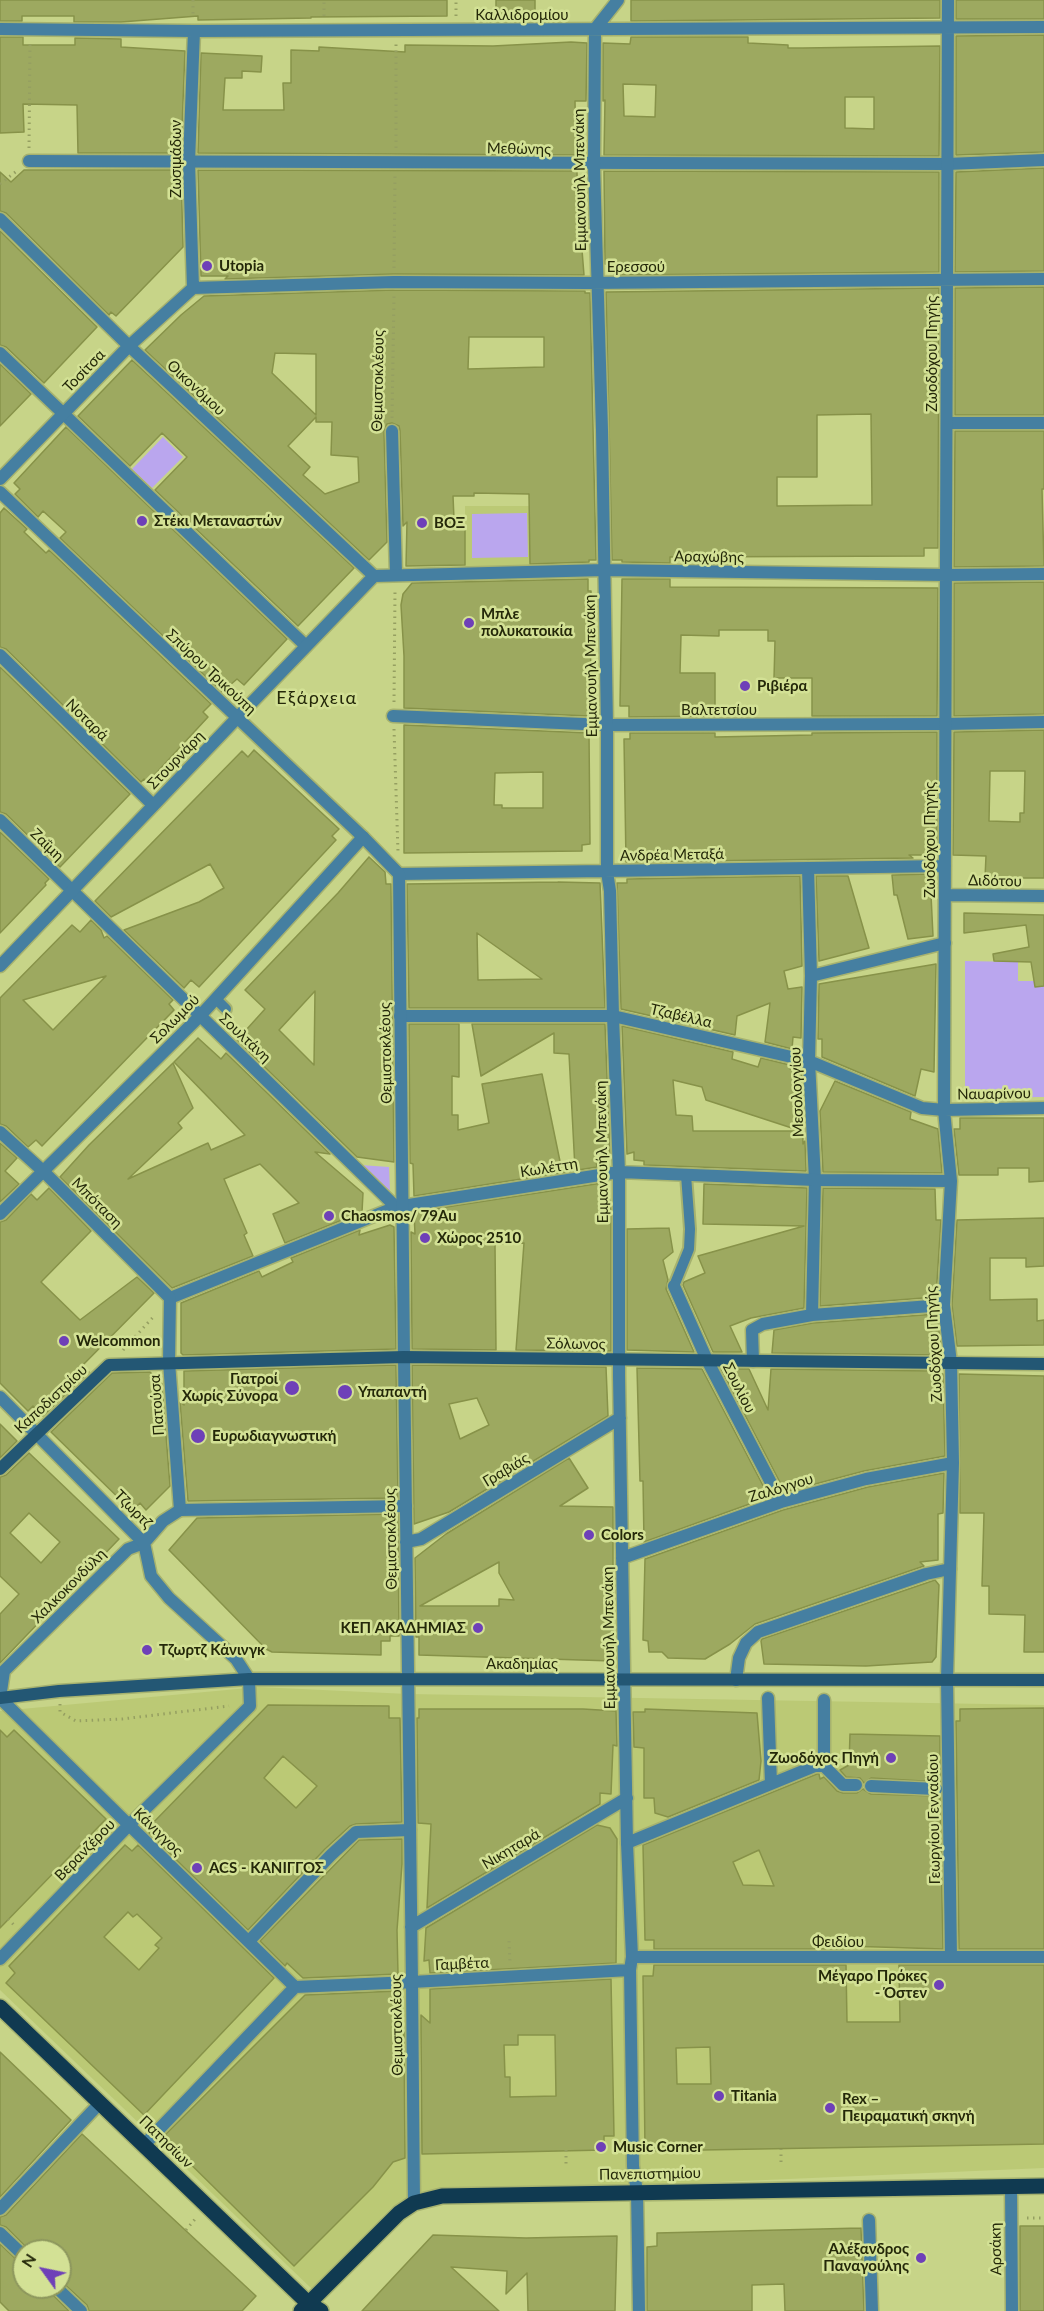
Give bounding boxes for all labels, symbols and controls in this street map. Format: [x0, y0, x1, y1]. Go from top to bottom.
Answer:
street label: Καλλιδρομίου [475, 6, 569, 24]
street label: Εμμανουήλ Μπενάκη [570, 109, 590, 251]
street label: Ζωσιμάδων [167, 120, 185, 198]
street label: Μεθώνης [487, 139, 551, 159]
place label: Utopia [219, 257, 264, 275]
street label: Ερεσσού [607, 258, 665, 276]
marker: Utopia [200, 259, 214, 273]
street label: Ζωοδόχου Πηγής [923, 296, 941, 412]
street label: Θεμιστοκλέους [368, 330, 388, 432]
street label: Τοσίτσα [59, 346, 109, 396]
street label: Οικονόμου [163, 356, 229, 420]
place label: Στέκι Μεταναστών [154, 512, 282, 530]
marker: Στέκι Μεταναστών [135, 514, 149, 528]
place label: ΒΟΞ [434, 514, 465, 532]
marker: ΒΟΞ [415, 516, 429, 530]
street label: Αραχώβης [674, 547, 744, 567]
street label: Εμμανουήλ Μπενάκη [581, 595, 601, 737]
place label: Μπλε πολυκατοικία [481, 605, 573, 640]
marker: Μπλε πολυκατοικία [462, 616, 476, 630]
street label: Σπύρου Τρικούπη [162, 626, 260, 718]
place label: Ριβιέρα [757, 677, 808, 695]
marker: Ριβιέρα [738, 679, 752, 693]
district label: Εξάρχεια [276, 687, 358, 709]
street label: Νοταρά [62, 695, 112, 745]
street label: Βαλτετσίου [681, 701, 757, 719]
street label: Στουρνάρη [144, 727, 208, 793]
street label: Ζωοδόχου Πηγής [921, 782, 939, 898]
street label: Ζαΐμη [27, 825, 67, 865]
street label: Ανδρέα Μεταξά [620, 845, 724, 865]
street label: Διδότου [968, 872, 1022, 890]
street label: Σολωμού [147, 991, 203, 1047]
street label: Τζαβέλλα [648, 1000, 714, 1032]
street label: Θεμιστοκλέους [376, 1002, 396, 1104]
street label: Σουλτάνη [215, 1009, 275, 1067]
street label: Μεσολογγίου [786, 1046, 808, 1138]
street label: Εμμανουήλ Μπενάκη [592, 1081, 612, 1223]
street label: Ναυαρίνου [957, 1084, 1031, 1104]
street label: Κωλέττη [519, 1155, 579, 1181]
street label: Μπόταση [68, 1174, 126, 1232]
place label: Chaosmos/ 79Au [341, 1207, 457, 1225]
marker: Chaosmos/ 79Au [322, 1209, 336, 1223]
place label: Χώρος 2510 [437, 1229, 521, 1247]
marker: Χώρος 2510 [418, 1231, 432, 1245]
street label: Ζωοδόχου Πηγής [922, 1285, 946, 1403]
place label: Welcommon [76, 1332, 161, 1350]
marker: Welcommon [57, 1334, 71, 1348]
street label: Σόλωνος [546, 1334, 606, 1354]
street label: Σουλίου [719, 1360, 759, 1416]
street label: Καποδιστρίου [11, 1361, 91, 1437]
place label: Γιατροί Χωρίς Σύνορα [182, 1370, 278, 1405]
street label: Πατούσα [146, 1374, 168, 1436]
marker: Γιατροί Χωρίς Σύνορα [283, 1379, 301, 1397]
marker: Υπαπαντή [336, 1383, 354, 1401]
place label: Υπαπαντή [358, 1383, 427, 1401]
marker: Ευρωδιαγνωστική [189, 1427, 207, 1445]
place label: Ευρωδιαγνωστική [212, 1427, 336, 1445]
street label: Γραβιάς [480, 1449, 532, 1491]
street label: Ζαλόγγου [747, 1470, 815, 1506]
street label: Τζωρτζ [110, 1486, 156, 1532]
street label: Θεμιστοκλέους [381, 1488, 401, 1590]
place label: Colors [601, 1526, 644, 1544]
marker: Colors [582, 1528, 596, 1542]
street label: Χαλκοκονδύλη [28, 1545, 110, 1627]
street label: Εμμανουήλ Μπενάκη [599, 1567, 619, 1709]
place label: ΚΕΠ ΑΚΑΔΗΜΙΑΣ [341, 1619, 466, 1637]
marker: ΚΕΠ ΑΚΑΔΗΜΙΑΣ [471, 1621, 485, 1635]
place label: Τζωρτζ Κάνινγκ [159, 1641, 265, 1659]
marker: Τζωρτζ Κάνινγκ [140, 1643, 154, 1657]
street label: Ακαδημίας [486, 1655, 558, 1673]
place label: Ζωοδόχος Πηγή [769, 1749, 879, 1767]
marker: Ζωοδόχος Πηγή [884, 1751, 898, 1765]
street label: Γεωργίου Γενναδίου [924, 1754, 944, 1884]
street label: Κάνιγγος [130, 1804, 186, 1860]
street label: Βερανζέρου [51, 1815, 119, 1885]
street label: Νικηταρά [479, 1825, 543, 1873]
place label: ACS - ΚΑΝΙΓΓΟΣ [209, 1859, 324, 1877]
marker: ACS - ΚΑΝΙΓΓΟΣ [190, 1861, 204, 1875]
street label: Φειδίου [812, 1933, 864, 1951]
street label: Γαμβέτα [435, 1954, 489, 1974]
place label: Μέγαρο Πρόκες - Όστεν [818, 1967, 927, 2002]
street label: Θεμιστοκλέους [387, 1974, 407, 2076]
marker: Μέγαρο Πρόκες - Όστεν [932, 1978, 946, 1992]
place label: Titania [731, 2087, 777, 2105]
marker: Titania [712, 2089, 726, 2103]
place label: Rex – Πειραματική σκηνή [842, 2090, 975, 2125]
marker: Rex – Πειραματική σκηνή [823, 2101, 837, 2115]
street label: Πατησίων [135, 2112, 197, 2172]
place label: Music Corner [613, 2138, 703, 2156]
marker: Music Corner [594, 2140, 608, 2154]
street label: Πανεπιστημίου [599, 2164, 701, 2184]
street label: Αρσάκη [987, 2222, 1005, 2276]
north arrow [12, 2239, 72, 2299]
place label: Αλέξανδρος Παναγούλης [823, 2240, 909, 2275]
text: N [17, 2250, 39, 2270]
marker: Αλέξανδρος Παναγούλης [914, 2251, 928, 2265]

